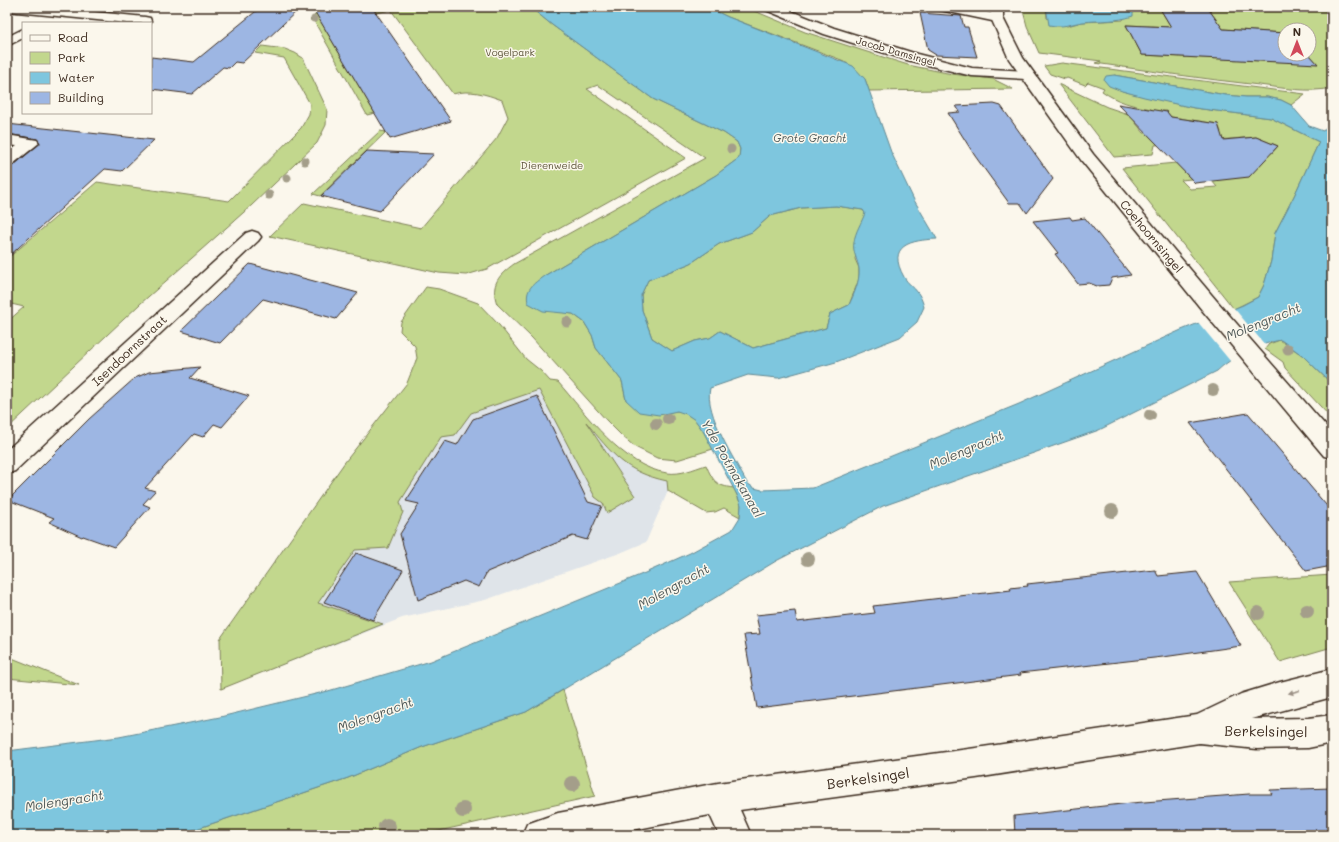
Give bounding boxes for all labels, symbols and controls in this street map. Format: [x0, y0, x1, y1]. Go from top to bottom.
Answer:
legend [22, 22, 152, 114]
north arrow [1277, 22, 1317, 62]
text: N [1293, 24, 1301, 39]
text: Road [58, 29, 88, 45]
street label: Jacob Damsingel [855, 33, 937, 69]
park label: Vogelpark [485, 45, 535, 59]
text: Park [58, 49, 85, 65]
text: Water [58, 69, 95, 85]
text: Building [58, 89, 104, 105]
water label: Grote Gracht [773, 130, 847, 145]
park label: Dierenweide [521, 158, 583, 172]
street label: Coehoornsingel [1117, 196, 1187, 276]
water label: Molengracht [1223, 298, 1303, 344]
street label: Isendoornstraat [88, 311, 170, 389]
water label: Yde Potmakanaal [698, 416, 768, 521]
water label: Molengracht [926, 426, 1006, 472]
water label: Molengracht [634, 559, 712, 613]
one-way arrow [1288, 689, 1300, 695]
water label: Molengracht [335, 692, 415, 736]
street label: Berkelsingel [1224, 721, 1308, 741]
street label: Berkelsingel [826, 763, 910, 793]
water label: Molengracht [23, 785, 105, 815]

